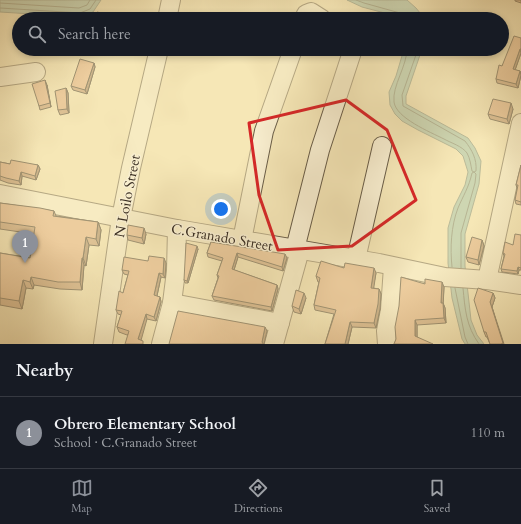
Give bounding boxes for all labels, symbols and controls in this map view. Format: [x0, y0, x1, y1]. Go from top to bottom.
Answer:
search box [12, 12, 509, 56]
icon: search [26, 23, 48, 45]
text: Search here [58, 24, 131, 44]
street label: N Loilo Street [110, 152, 145, 239]
your location [211, 199, 231, 219]
street label: C.Granado Street [170, 219, 275, 256]
pin: 1 [12, 230, 38, 263]
text: Nearby [16, 359, 73, 382]
text: Obrero Elementary School [54, 414, 236, 434]
text: 1 [26, 424, 32, 442]
text: 110 m [471, 424, 505, 442]
text: School · C.Granado Street [54, 434, 197, 452]
tab: Map [71, 477, 93, 516]
tab: Directions [234, 477, 282, 516]
tab: Saved [424, 477, 450, 516]

